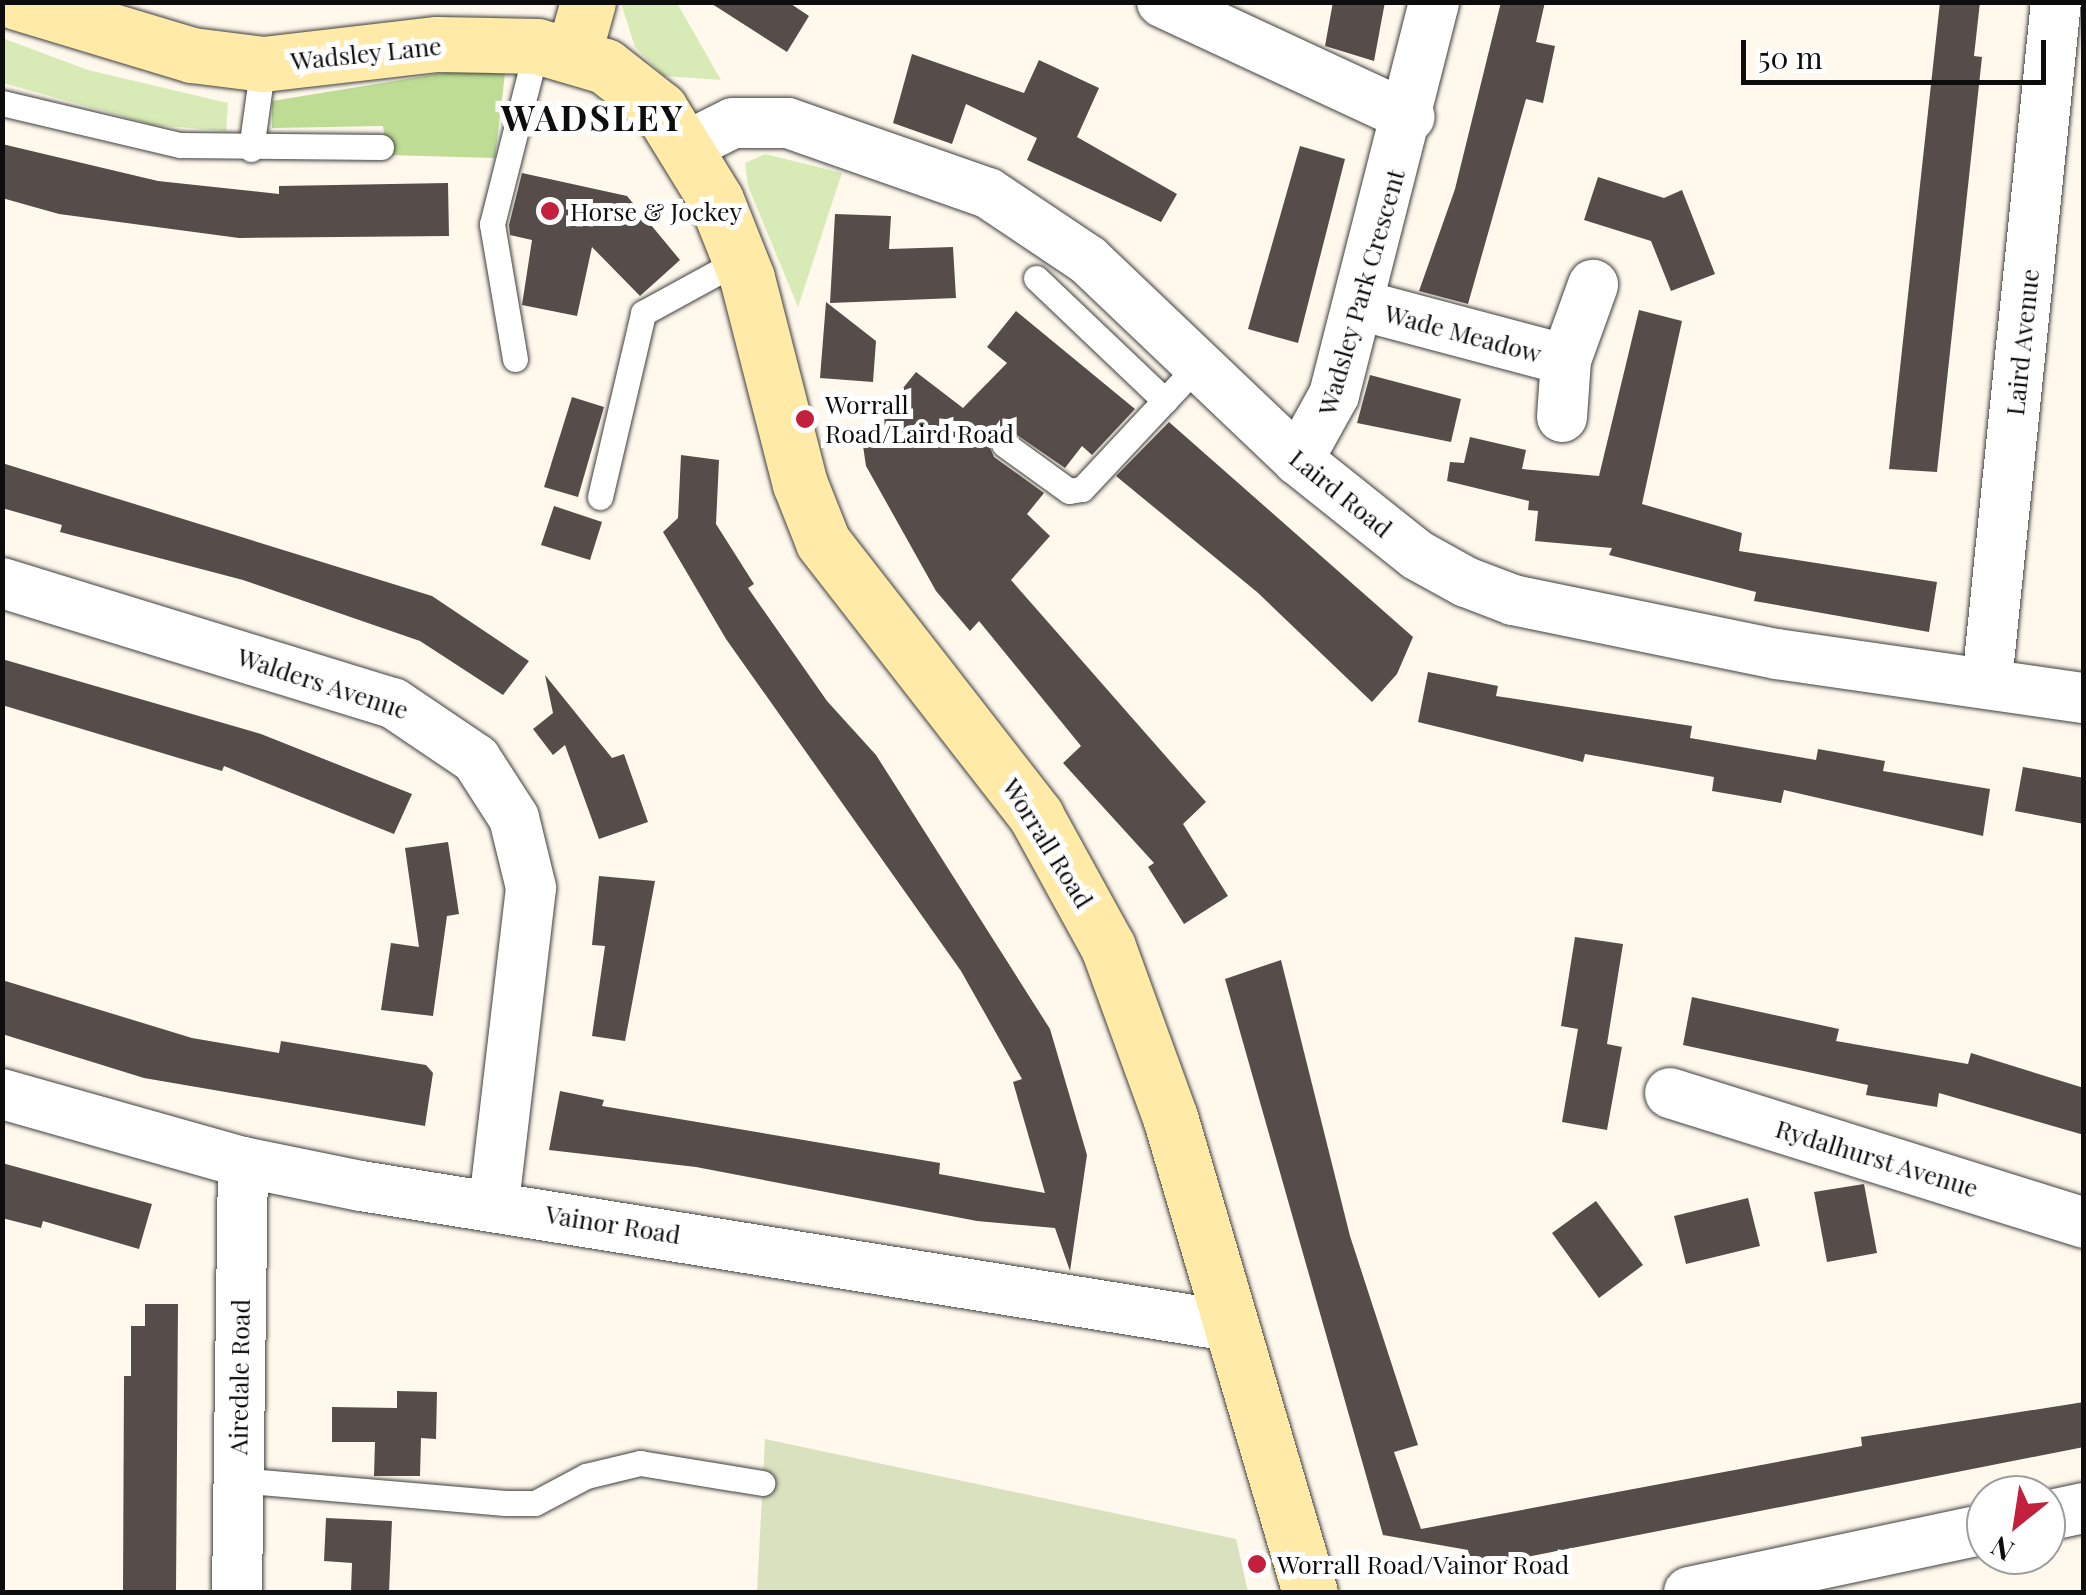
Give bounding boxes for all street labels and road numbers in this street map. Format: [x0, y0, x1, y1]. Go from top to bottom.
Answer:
street label: Wadsley Lane [289, 30, 443, 76]
street label: Wadsley Park Crescent [1311, 165, 1411, 419]
street label: Laird Avenue [1999, 267, 2045, 417]
street label: Wade Meadow [1381, 298, 1545, 368]
street label: Laird Road [1284, 443, 1398, 543]
street label: Walders Avenue [233, 641, 413, 725]
street label: Worrall Road [996, 773, 1100, 913]
street label: Rydalhurst Avenue [1772, 1113, 1982, 1203]
street label: Vainor Road [543, 1198, 683, 1250]
street label: Airedale Road [223, 1299, 255, 1455]

